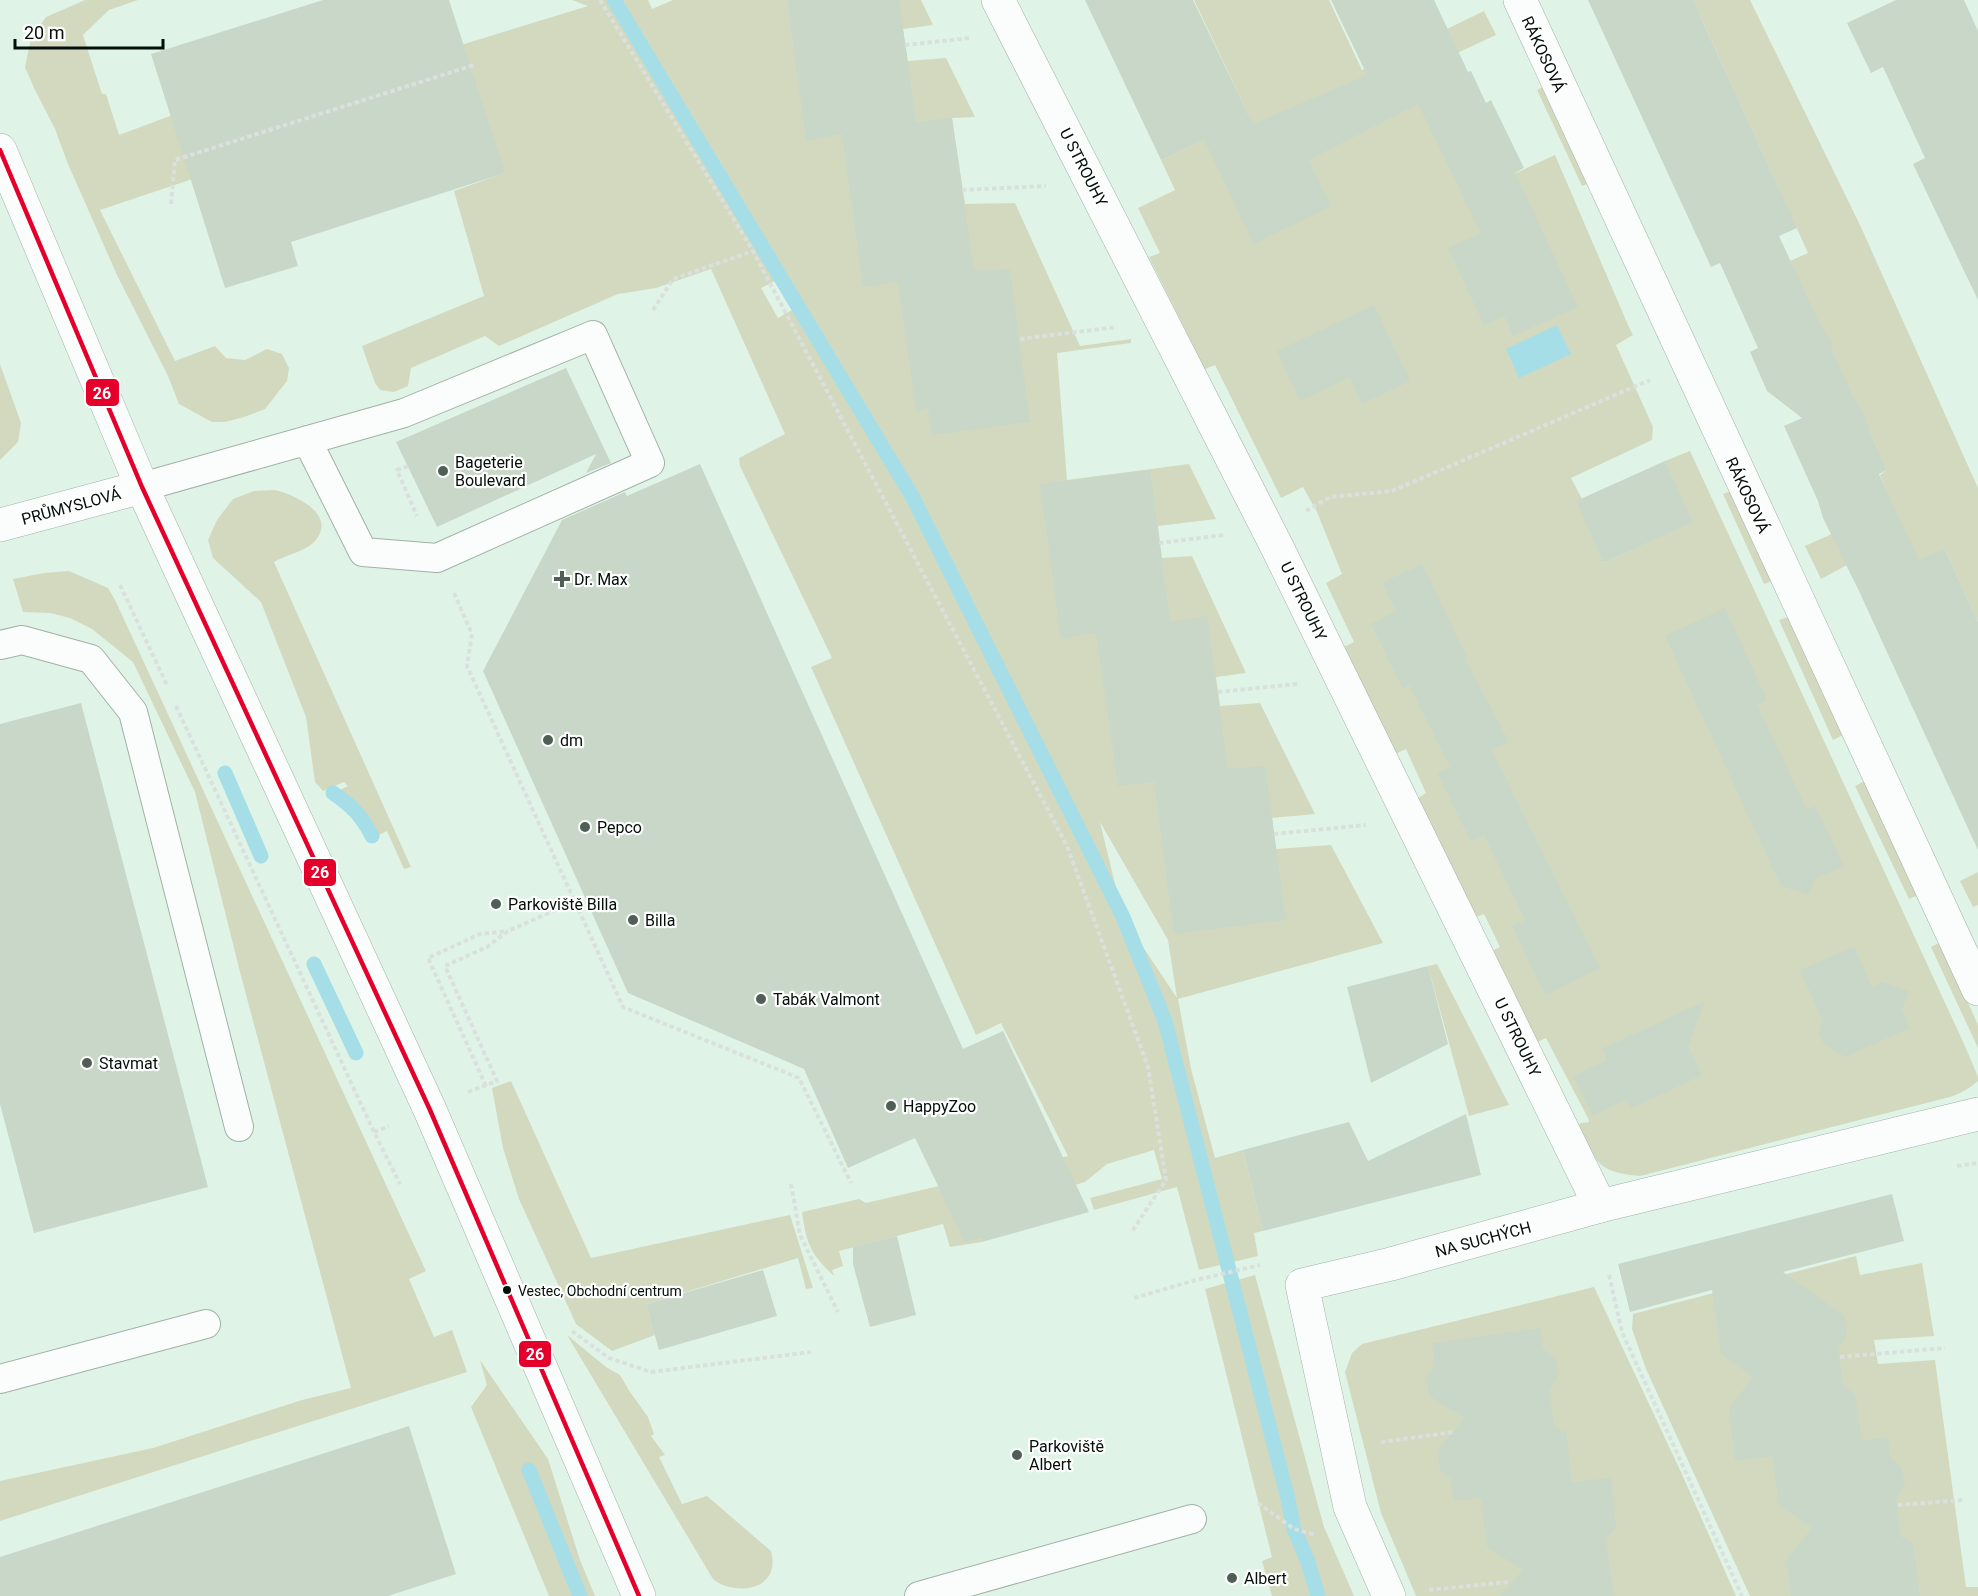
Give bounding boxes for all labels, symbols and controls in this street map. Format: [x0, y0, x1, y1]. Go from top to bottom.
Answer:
scale bar [15, 12, 164, 50]
street label: RÁKOSOVÁ [1518, 13, 1570, 96]
text: 20 m [24, 22, 64, 43]
street label: U STROUHY [1056, 125, 1112, 210]
line badge: 26 [85, 378, 120, 407]
text: 26 [93, 384, 111, 403]
place label: Bageterie Boulevard [455, 453, 526, 490]
street label: RÁKOSOVÁ [1722, 454, 1774, 537]
marker: Bageterie Boulevard [436, 464, 450, 478]
street label: PRŮMYSLOVÁ [19, 483, 123, 529]
street label: U STROUHY [1276, 559, 1331, 644]
place label: Dr. Max [574, 570, 628, 589]
marker: Dr. Max [555, 572, 569, 586]
place label: dm [560, 731, 583, 750]
marker: dm [541, 733, 555, 747]
place label: Pepco [597, 818, 642, 837]
marker: Pepco [578, 820, 592, 834]
line badge: 26 [303, 858, 337, 887]
text: 26 [311, 863, 329, 882]
place label: Parkoviště Billa [508, 895, 617, 914]
marker: Parkoviště Billa [489, 897, 503, 911]
place label: Billa [645, 911, 675, 930]
marker: Billa [626, 913, 640, 927]
place label: Tabák Valmont [773, 990, 880, 1009]
marker: Tabák Valmont [754, 992, 768, 1006]
street label: U STROUHY [1490, 995, 1545, 1080]
place label: Stavmat [99, 1054, 158, 1073]
marker: Stavmat [80, 1056, 94, 1070]
place label: HappyZoo [903, 1097, 976, 1116]
marker: HappyZoo [884, 1099, 898, 1113]
street label: NA SUCHÝCH [1433, 1218, 1533, 1261]
place label: Vestec, Obchodní centrum [518, 1283, 682, 1299]
marker: Vestec, Obchodní centrum [501, 1284, 513, 1296]
line badge: 26 [518, 1340, 552, 1368]
text: 26 [526, 1345, 544, 1364]
place label: Parkoviště Albert [1029, 1437, 1104, 1474]
marker: Parkoviště Albert [1010, 1448, 1024, 1462]
place label: Albert [1244, 1569, 1287, 1588]
marker: Albert [1225, 1571, 1239, 1585]

